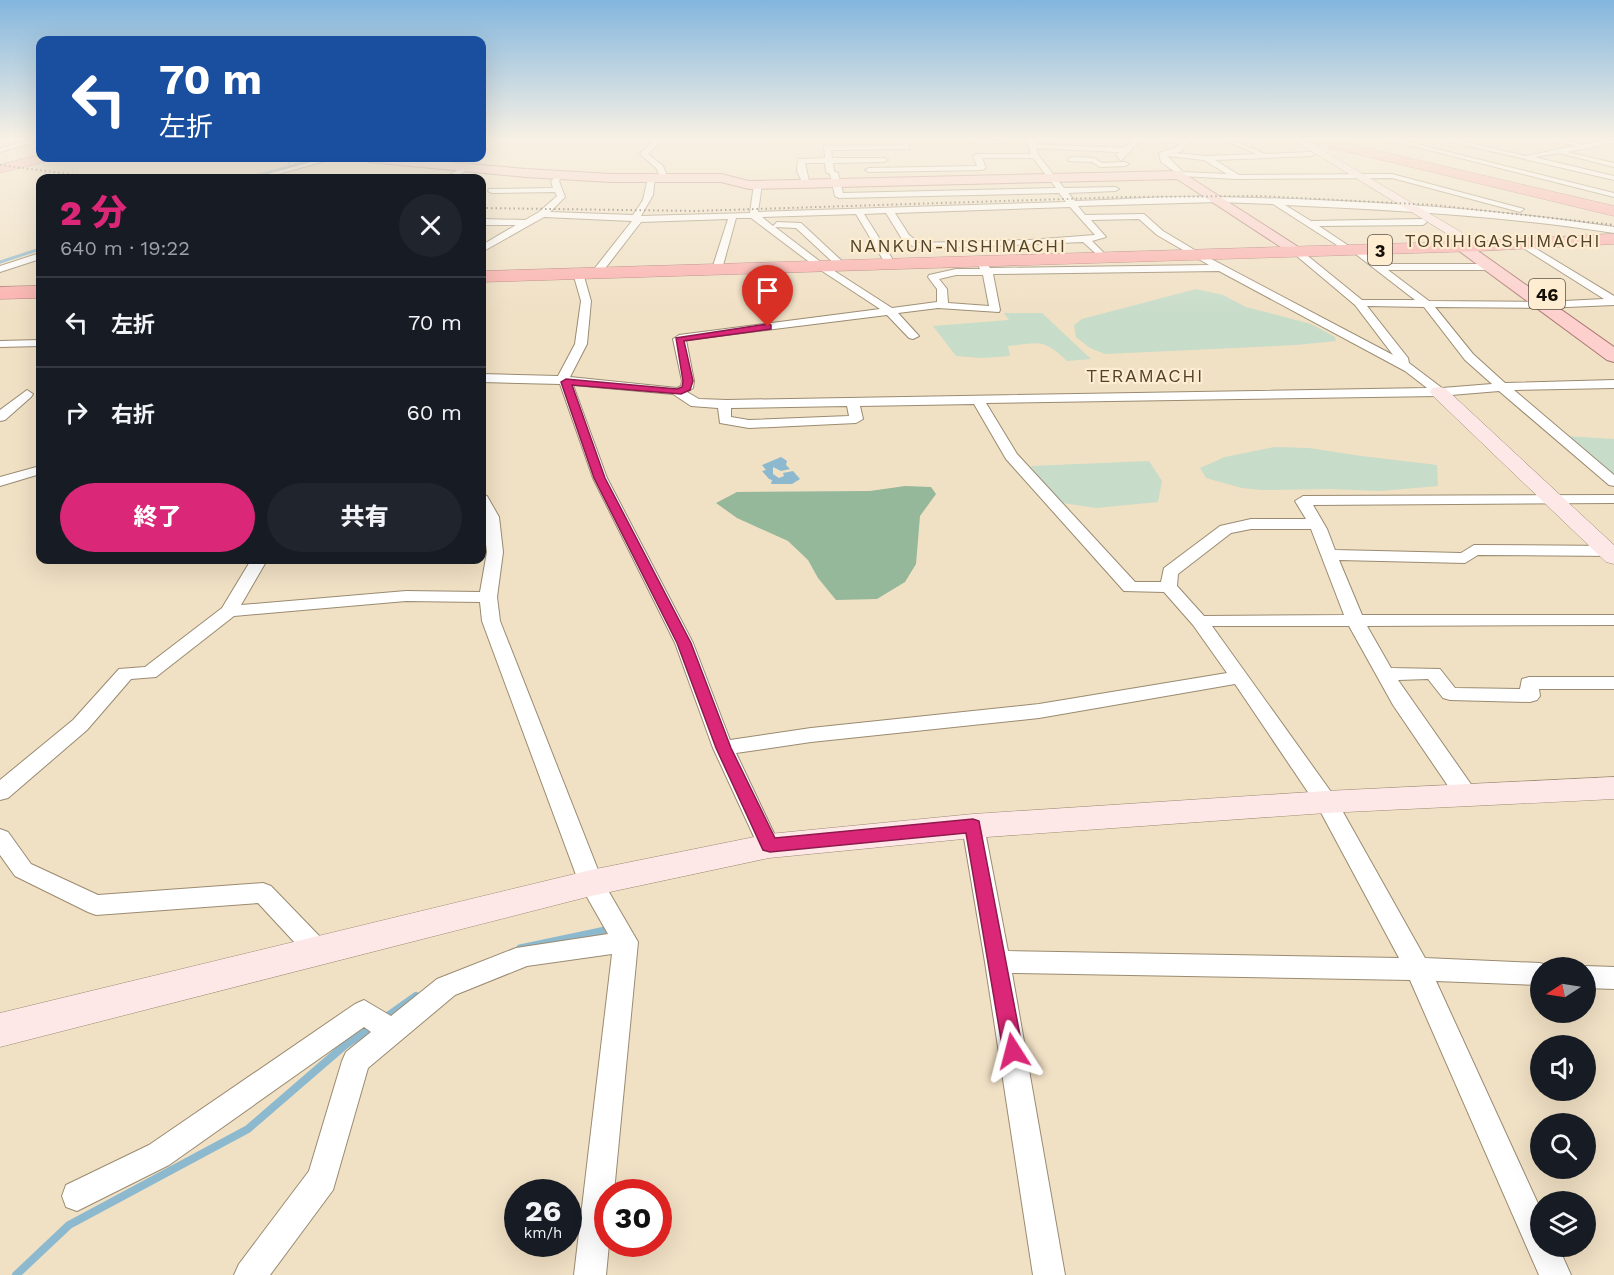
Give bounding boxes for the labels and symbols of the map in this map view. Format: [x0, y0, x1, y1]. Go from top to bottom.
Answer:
district label: TORIHIGASHIMACHI [1405, 230, 1601, 251]
district label: NANKUN-NISHIMACHI [849, 235, 1067, 256]
road number: 3 [1368, 235, 1392, 265]
pin [742, 265, 793, 327]
road number: 46 [1529, 279, 1565, 309]
district label: TERAMACHI [1086, 365, 1204, 386]
north arrow [1530, 957, 1596, 1023]
position arrow [981, 1019, 1045, 1083]
speed limit sign: 30 [594, 1179, 672, 1257]

